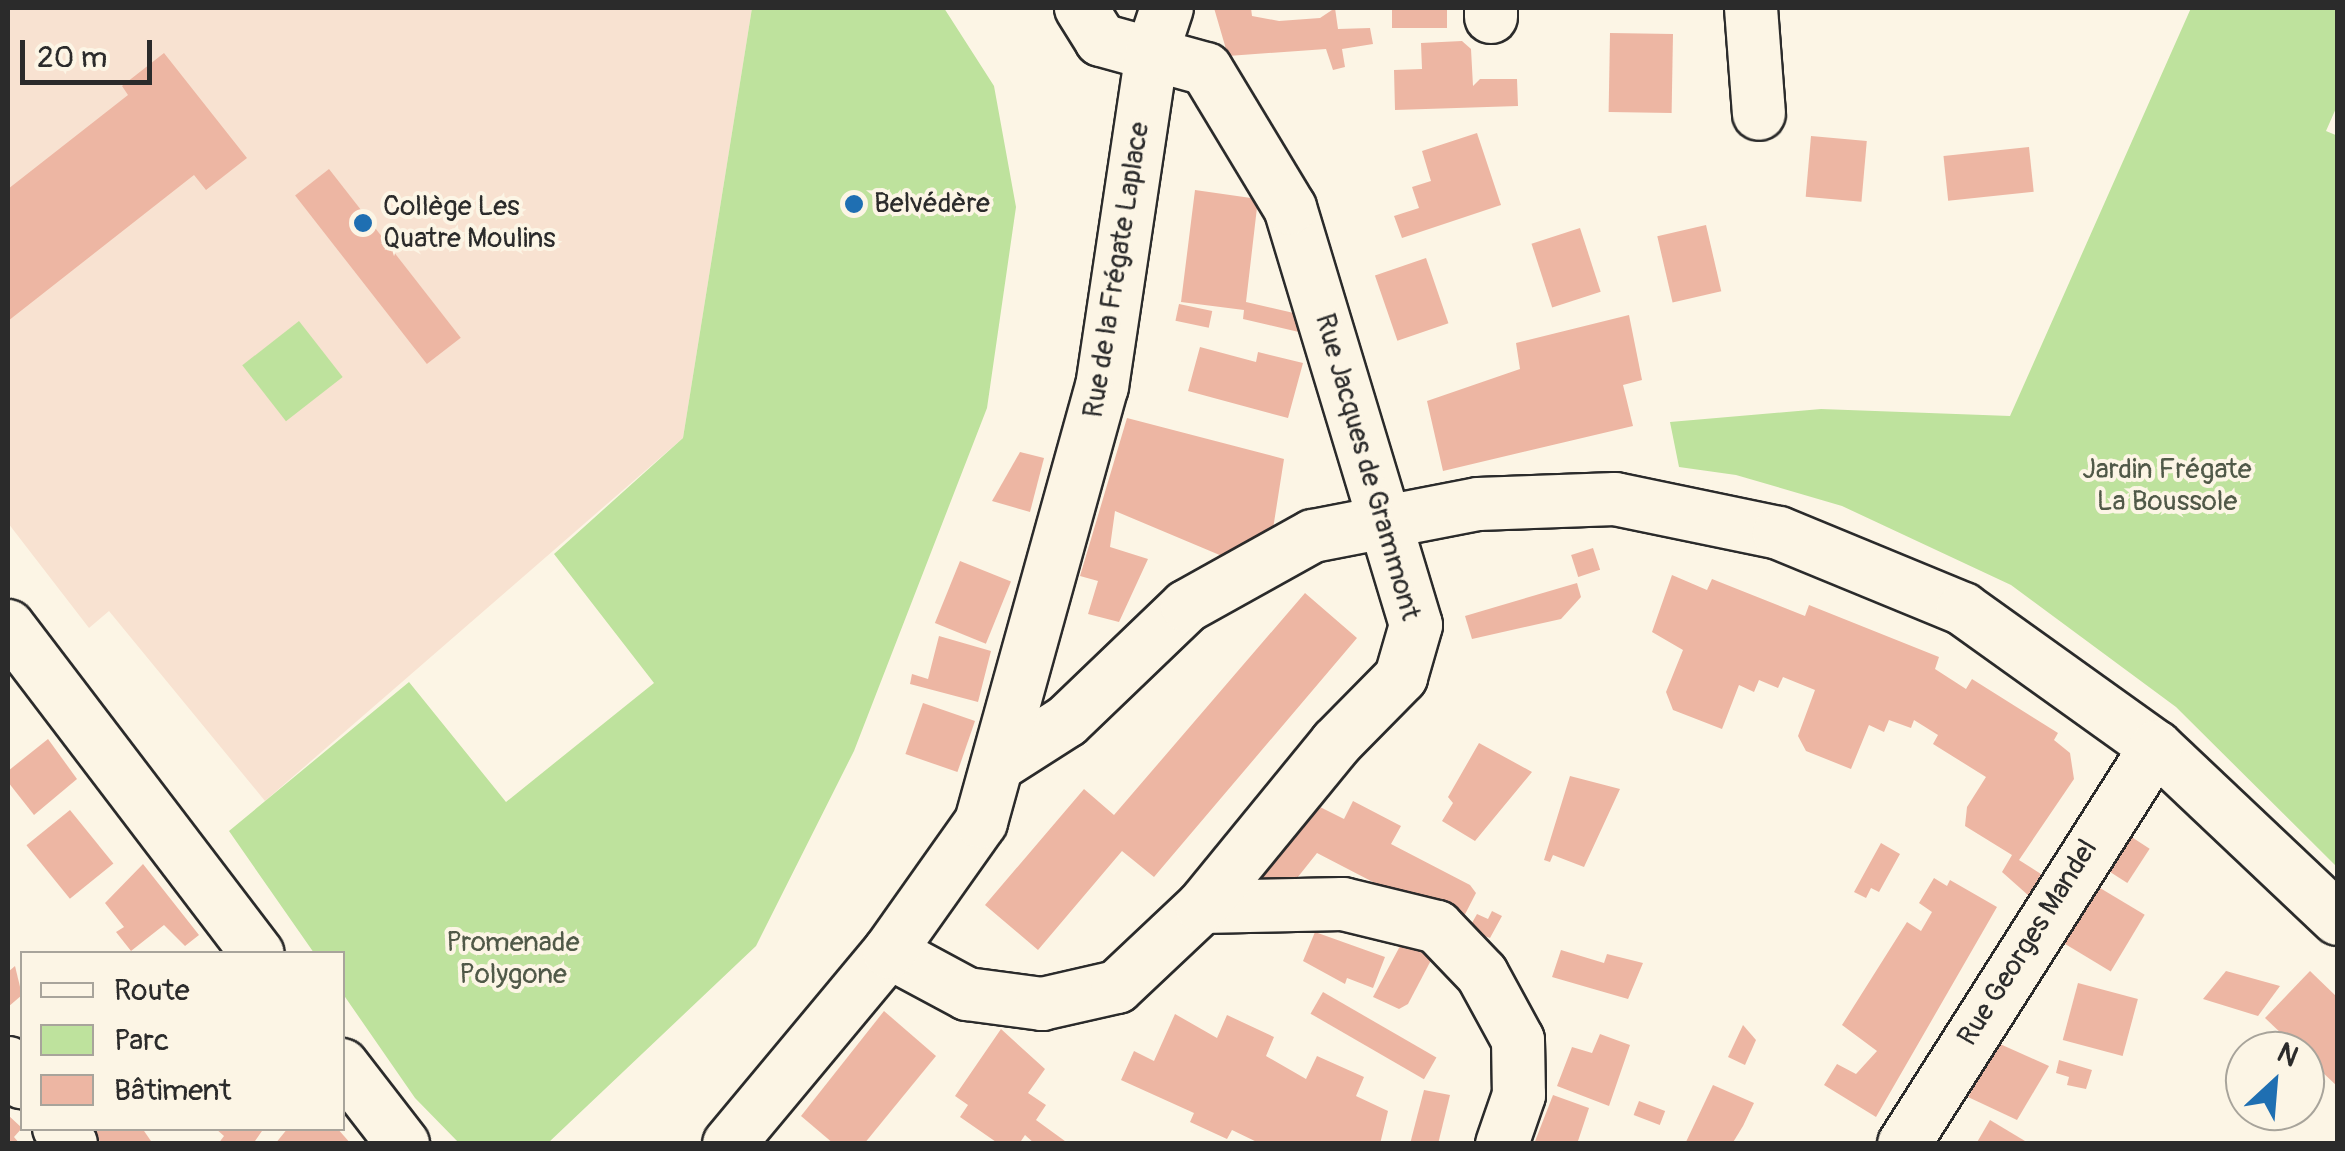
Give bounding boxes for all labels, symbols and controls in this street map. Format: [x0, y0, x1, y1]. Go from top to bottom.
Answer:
scale bar [25, 20, 158, 82]
text: 20 m [37, 39, 107, 76]
street label: Rue de la Frégate Laplace [1077, 120, 1157, 420]
place label: Belvédère [874, 187, 990, 221]
place label: Collège Les Quatre Moulins [383, 190, 555, 256]
marker: Belvédère [843, 193, 865, 215]
marker: Collège Les Quatre Moulins [352, 212, 374, 234]
street label: Rue Jacques de Grammont [1307, 310, 1427, 624]
park label: Jardin Frégate La Boussole [2082, 453, 2252, 519]
street label: Rue Georges Mandel [1951, 834, 2105, 1052]
park label: Promenade Polygone [446, 926, 580, 992]
legend [20, 951, 345, 1131]
text: Route [114, 972, 189, 1009]
text: Parc [114, 1022, 169, 1059]
north arrow [2225, 1031, 2325, 1131]
text: N [2271, 1036, 2304, 1075]
text: Bâtiment [114, 1072, 231, 1109]

